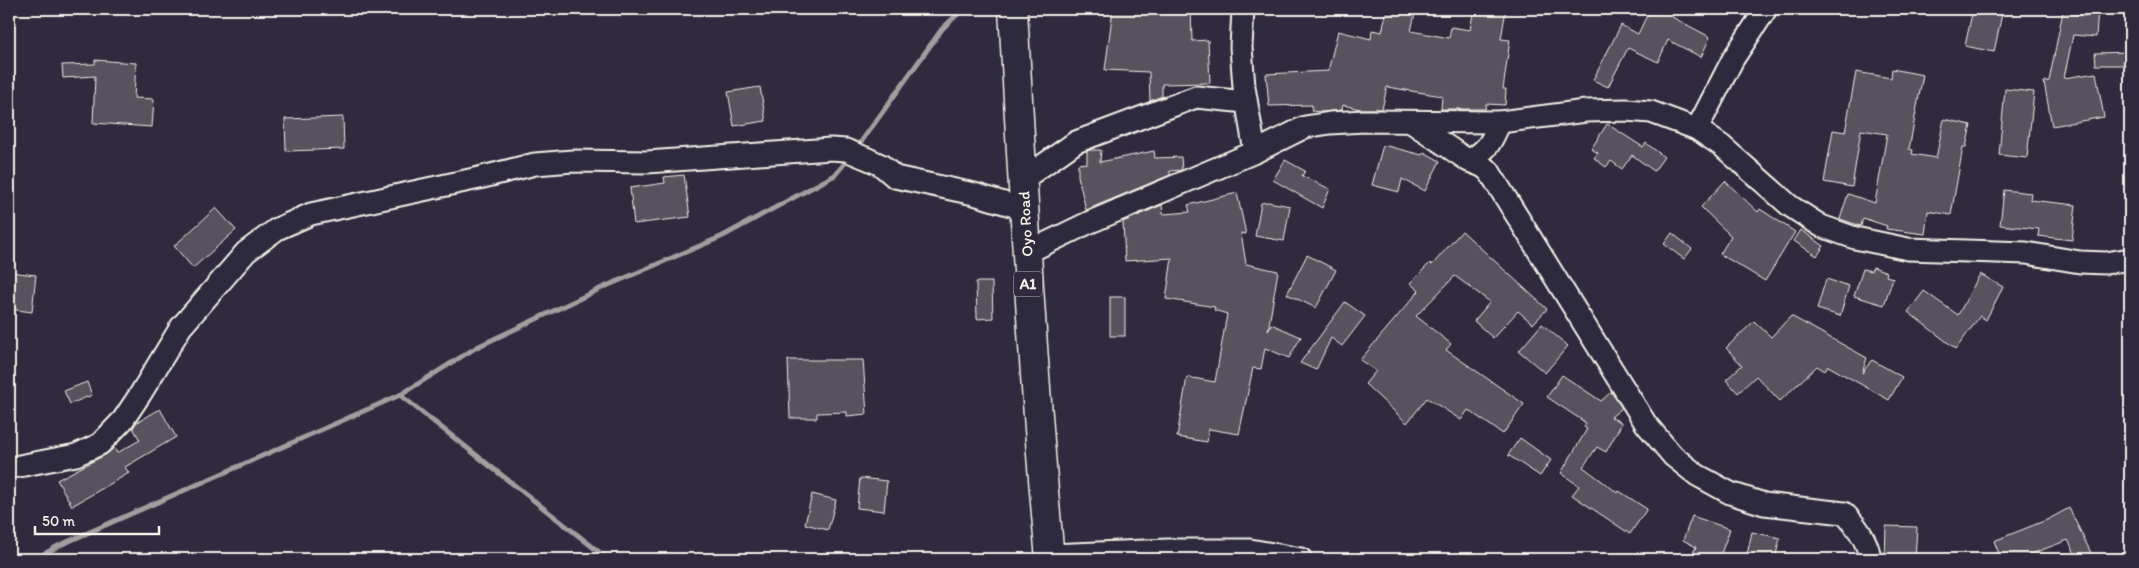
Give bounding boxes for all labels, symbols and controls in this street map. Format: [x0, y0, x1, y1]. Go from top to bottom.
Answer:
street label: Oyo Road [1014, 190, 1037, 257]
road number: A1 [1014, 272, 1042, 296]
scale bar [35, 503, 159, 535]
text: 50 m [42, 512, 75, 530]

